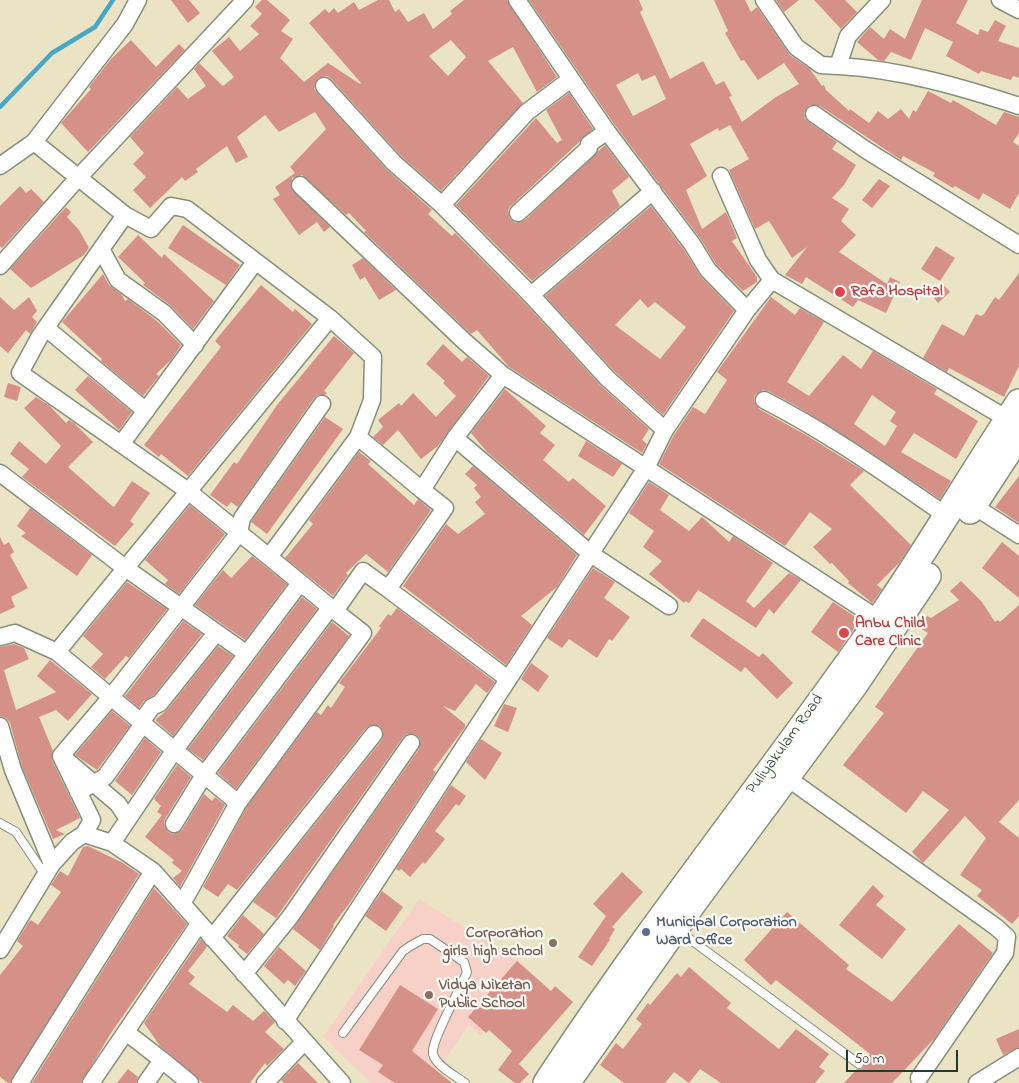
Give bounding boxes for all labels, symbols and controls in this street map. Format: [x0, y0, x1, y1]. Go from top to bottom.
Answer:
place label: Rafa Hospital [851, 282, 943, 302]
marker: Rafa Hospital [833, 285, 847, 299]
place label: Anbu Child Care Clinic [855, 614, 925, 652]
marker: Anbu Child Care Clinic [837, 626, 851, 640]
street label: Puliyakulam Road [743, 691, 829, 799]
place label: Municipal Corporation Ward Office [656, 913, 797, 951]
place label: Corporation girls high school [443, 924, 543, 962]
marker: Municipal Corporation Ward Office [640, 926, 652, 938]
marker: Corporation girls high school [547, 937, 559, 949]
place label: Vidya Niketan Public School [439, 976, 530, 1014]
marker: Vidya Niketan Public School [423, 989, 435, 1001]
scale bar [849, 1040, 962, 1072]
text: 50 m [854, 1048, 884, 1070]

